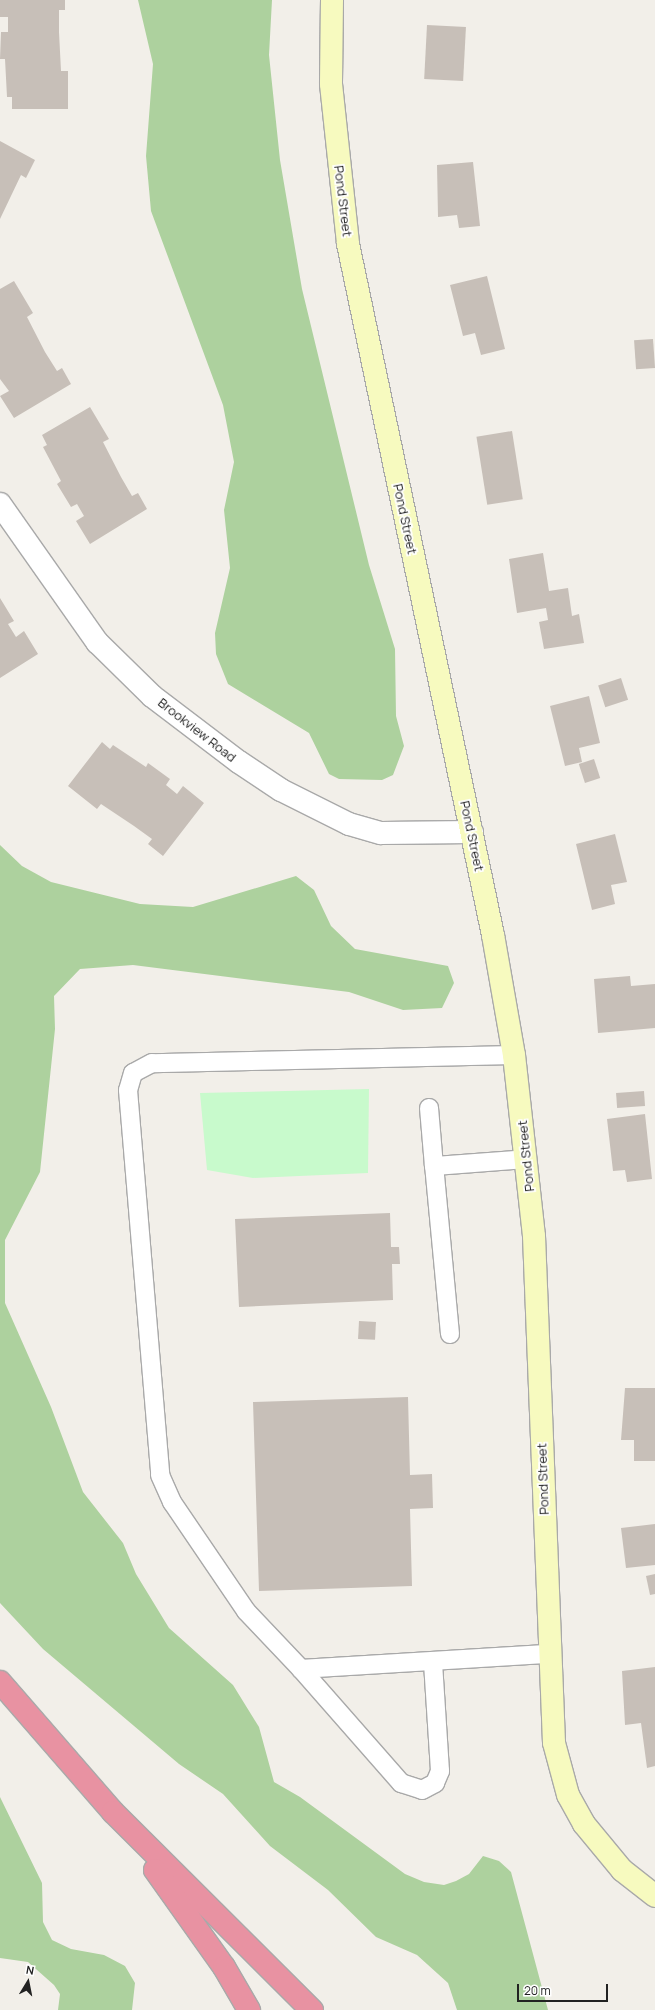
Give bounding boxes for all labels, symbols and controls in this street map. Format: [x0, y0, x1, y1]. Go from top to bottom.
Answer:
street label: Pond Street [331, 164, 355, 238]
street label: Pond Street [390, 482, 420, 556]
street label: Brookview Road [155, 695, 239, 765]
street label: Pond Street [457, 799, 487, 873]
street label: Pond Street [514, 1120, 538, 1192]
street label: Pond Street [534, 1443, 552, 1515]
north arrow [8, 1962, 48, 2002]
text: N [25, 1962, 35, 1978]
scale bar [519, 1976, 610, 2002]
text: 20 m [524, 1982, 551, 1999]

